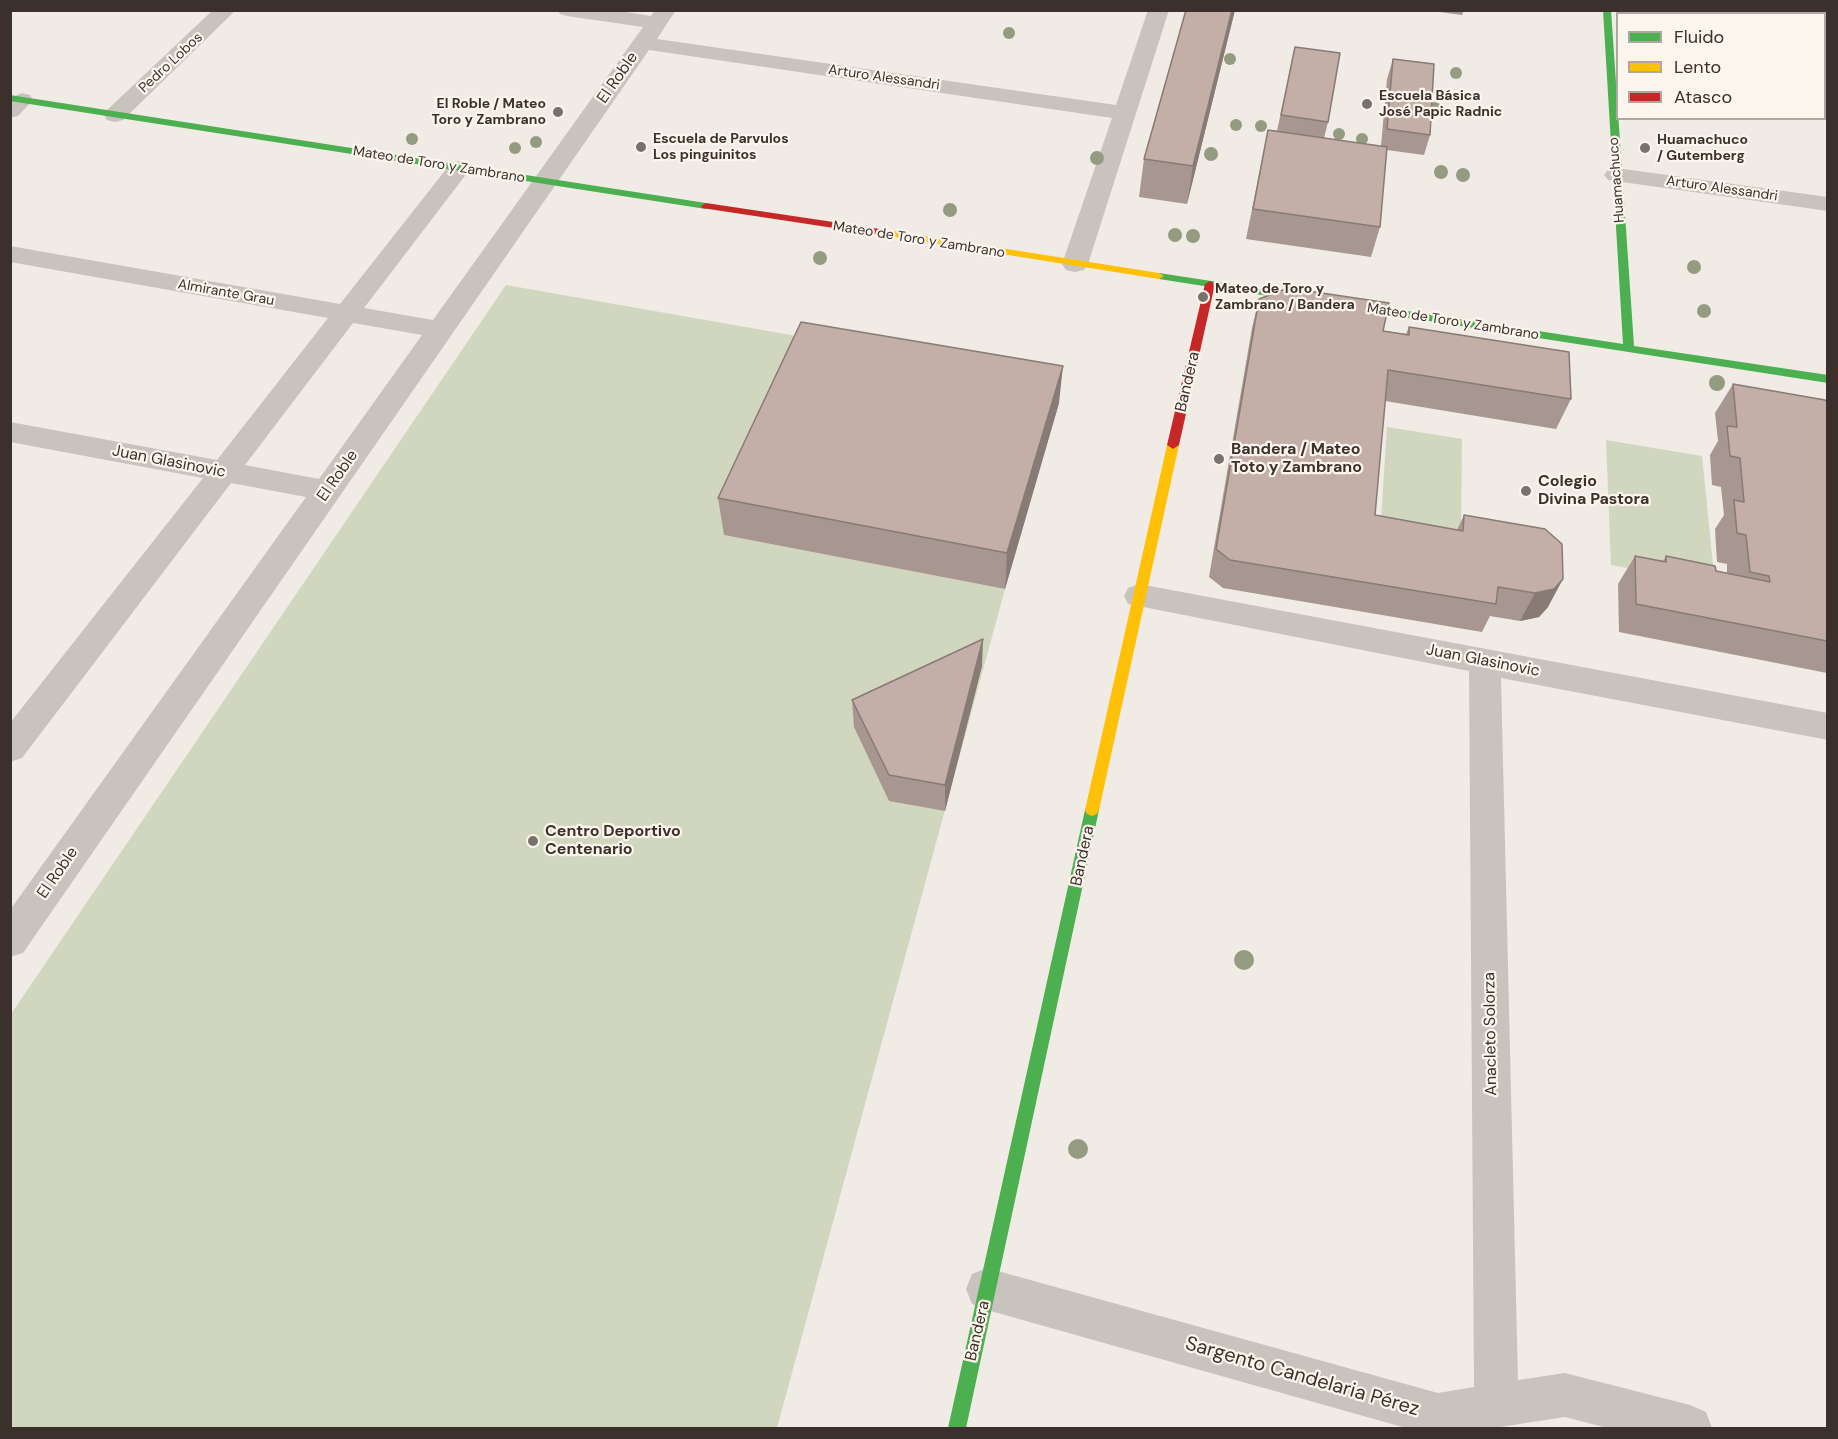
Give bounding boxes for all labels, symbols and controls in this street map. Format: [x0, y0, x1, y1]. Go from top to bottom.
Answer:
legend [1616, 12, 1826, 120]
text: Fluido [1674, 25, 1724, 49]
street label: Pedro Lobos [136, 29, 206, 97]
street label: El Roble [593, 49, 643, 107]
text: Lento [1674, 55, 1721, 79]
street label: Arturo Alessandri [827, 62, 941, 94]
text: Atasco [1674, 85, 1732, 109]
place label: Escuela Básica José Papic Radnic [1379, 88, 1502, 120]
place label: El Roble / Mateo Toro y Zambrano [431, 96, 546, 128]
marker: Escuela Básica José Papic Radnic [1360, 97, 1374, 111]
marker: El Roble / Mateo Toro y Zambrano [551, 105, 565, 119]
place label: Escuela de Parvulos Los pinguinitos [653, 131, 789, 164]
place label: Huamachuco / Gutemberg [1657, 132, 1748, 164]
street label: Huamachuco [1606, 137, 1628, 223]
marker: Escuela de Parvulos Los pinguinitos [634, 140, 648, 154]
marker: Huamachuco / Gutemberg [1638, 141, 1652, 155]
street label: Mateo de Toro y Zambrano [352, 143, 526, 187]
street label: Arturo Alessandri [1665, 173, 1779, 205]
street label: Mateo de Toro y Zambrano [832, 218, 1006, 262]
street label: Almirante Grau [177, 276, 275, 310]
place label: Mateo de Toro y Zambrano / Bandera [1215, 281, 1355, 314]
marker: Mateo de Toro y Zambrano / Bandera [1196, 290, 1210, 304]
street label: Mateo de Toro y Zambrano [1366, 300, 1540, 344]
street label: Bandera [1172, 350, 1204, 414]
place label: Bandera / Mateo Toto y Zambrano [1231, 440, 1362, 478]
street label: Juan Glasinovic [111, 442, 227, 482]
street label: El Roble [313, 447, 363, 505]
marker: Bandera / Mateo Toto y Zambrano [1212, 452, 1226, 466]
place label: Colegio Divina Pastora [1538, 472, 1649, 510]
marker: Colegio Divina Pastora [1519, 484, 1533, 498]
street label: Juan Glasinovic [1425, 641, 1541, 681]
place label: Centro Deportivo Centenario [545, 822, 681, 860]
street label: Bandera [1067, 824, 1099, 888]
marker: Centro Deportivo Centenario [526, 834, 540, 848]
street label: El Roble [33, 844, 83, 902]
street label: Anacleto Solorza [1480, 972, 1502, 1096]
street label: Bandera [962, 1299, 994, 1363]
street label: Sargento Candelaria Pérez [1182, 1332, 1422, 1422]

